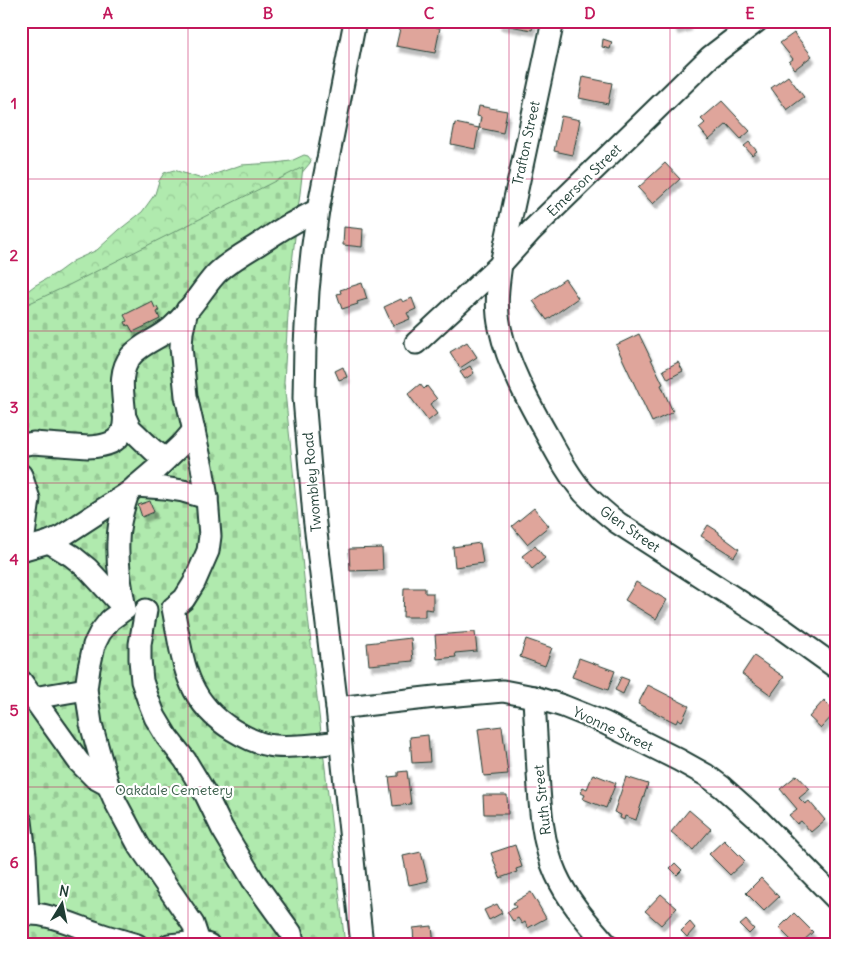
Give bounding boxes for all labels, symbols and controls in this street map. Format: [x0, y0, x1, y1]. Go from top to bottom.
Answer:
text: A [103, 3, 113, 23]
text: B [263, 3, 274, 23]
text: C [424, 3, 435, 23]
text: D [584, 3, 596, 23]
text: E [745, 3, 755, 23]
text: 1 [11, 93, 17, 113]
street label: Trafton Street [508, 99, 544, 187]
street label: Emerson Street [543, 140, 625, 220]
text: 2 [10, 245, 19, 265]
text: 3 [9, 397, 19, 417]
street label: Twombley Road [299, 431, 325, 533]
street label: Glen Street [596, 502, 664, 556]
text: 4 [9, 549, 19, 569]
text: 5 [9, 700, 19, 720]
street label: Yvonne Street [570, 703, 656, 756]
street label: Ruth Street [529, 764, 555, 836]
park label: Oakdale Cemetery [115, 781, 233, 799]
text: 6 [9, 852, 19, 872]
north arrow [38, 878, 88, 928]
text: N [58, 881, 71, 901]

